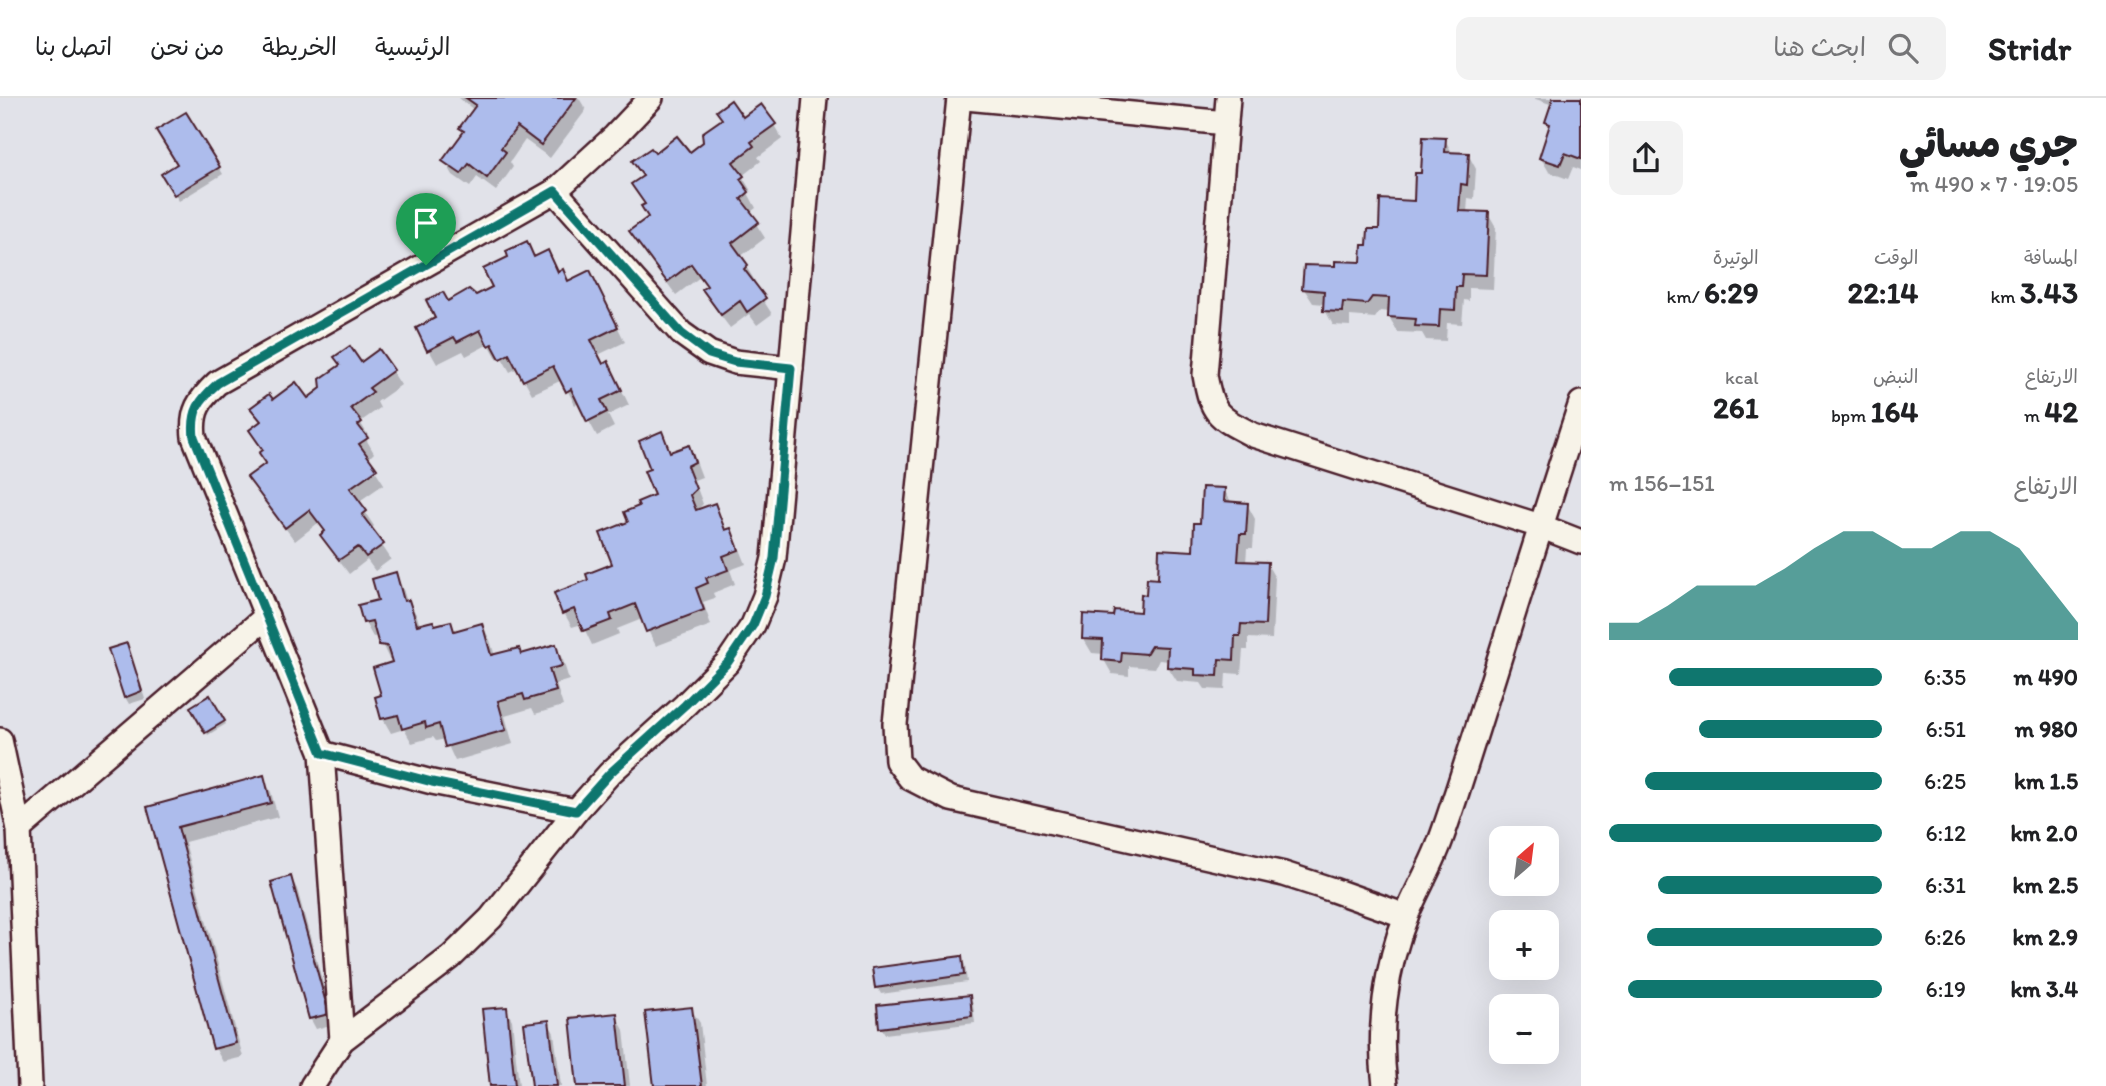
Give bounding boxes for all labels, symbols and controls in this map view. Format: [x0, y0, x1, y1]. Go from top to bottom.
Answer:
search box [1456, 17, 1946, 80]
icon: search [1884, 29, 1922, 67]
text: Stridr [1988, 29, 2071, 68]
text: ابحث هنا [1773, 31, 1866, 63]
text: اتصل بنا [35, 32, 112, 61]
text: من نحن [150, 32, 224, 61]
text: الخريطة [262, 32, 337, 61]
text: الرئيسية [375, 32, 450, 61]
button: share [1609, 121, 1683, 195]
text: جري مسائي [1899, 121, 2078, 167]
text: 19:05 · 7 × 490 m [1910, 170, 2078, 198]
pin [396, 193, 456, 265]
icon: arrive [407, 204, 445, 242]
text: الوتيرة [1713, 246, 1759, 269]
text: الوقت [1874, 246, 1918, 269]
text: المسافة [2024, 246, 2078, 269]
text: 6:29 [1704, 274, 1759, 311]
text: 22:14 [1847, 274, 1918, 311]
text: 3.43 [2020, 274, 2078, 311]
text: /km [1667, 285, 1704, 308]
text: km [1990, 285, 2020, 308]
text: النبض [1873, 365, 1918, 388]
text: الارتفاع [2025, 365, 2078, 388]
text: kcal [1725, 366, 1759, 389]
text: 261 [1713, 389, 1759, 426]
text: 164 [1871, 393, 1918, 430]
text: 42 [2044, 393, 2078, 430]
text: bpm [1831, 404, 1871, 427]
text: m [2024, 404, 2044, 427]
text: 151–156 m [1609, 469, 1715, 497]
text: الارتفاع [2014, 472, 2078, 500]
text: 6:35 [1924, 663, 1966, 691]
text: 490 m [2013, 663, 2078, 691]
text: 6:51 [1925, 715, 1966, 743]
text: 980 m [2015, 715, 2078, 743]
text: 6:25 [1924, 767, 1966, 795]
text: 1.5 km [2014, 767, 2078, 795]
text: 6:12 [1925, 819, 1966, 847]
text: 2.0 km [2010, 819, 2078, 847]
north arrow [1489, 826, 1559, 896]
map controls [1489, 826, 1559, 1064]
text: 6:31 [1925, 871, 1966, 899]
text: 2.5 km [2013, 871, 2078, 899]
button: + [1489, 910, 1559, 980]
text: 6:26 [1924, 923, 1966, 951]
text: 2.9 km [2013, 923, 2078, 951]
text: 6:19 [1925, 975, 1966, 1003]
text: 3.4 km [2010, 975, 2078, 1003]
button: − [1489, 994, 1559, 1064]

